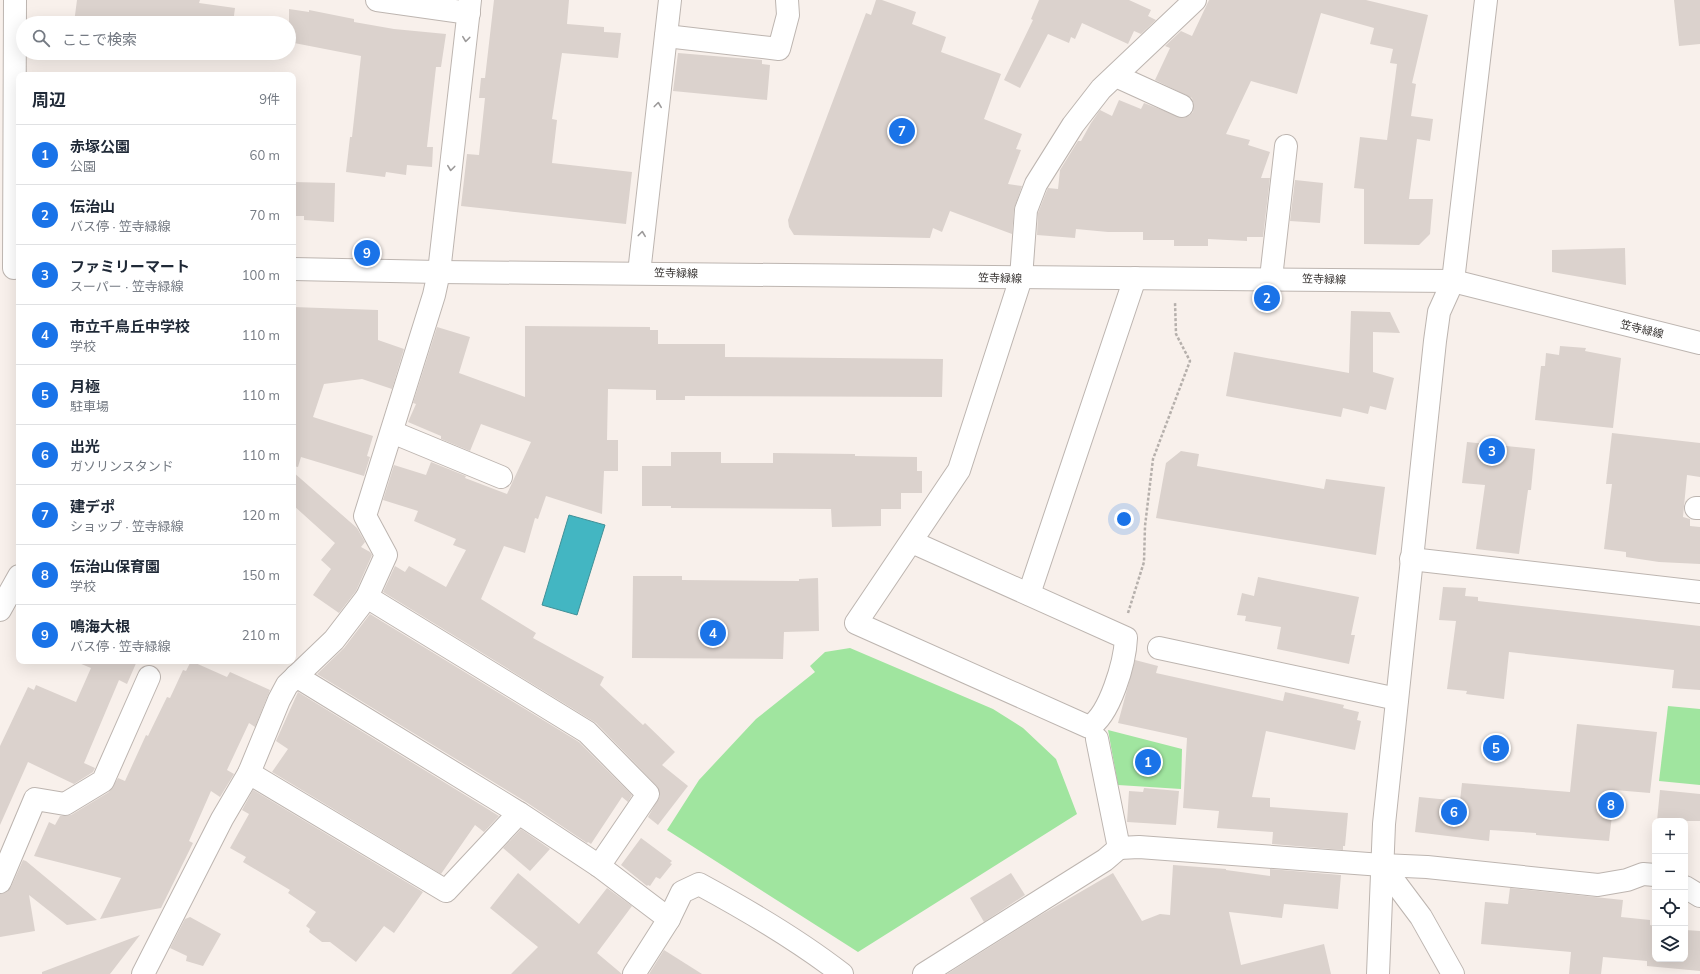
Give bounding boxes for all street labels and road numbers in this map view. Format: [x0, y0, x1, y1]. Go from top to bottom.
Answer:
street label: 笠寺緑線 [654, 266, 698, 280]
street label: 笠寺緑線 [978, 271, 1022, 285]
street label: 笠寺緑線 [1302, 272, 1346, 286]
street label: 笠寺緑線 [1619, 317, 1665, 341]

